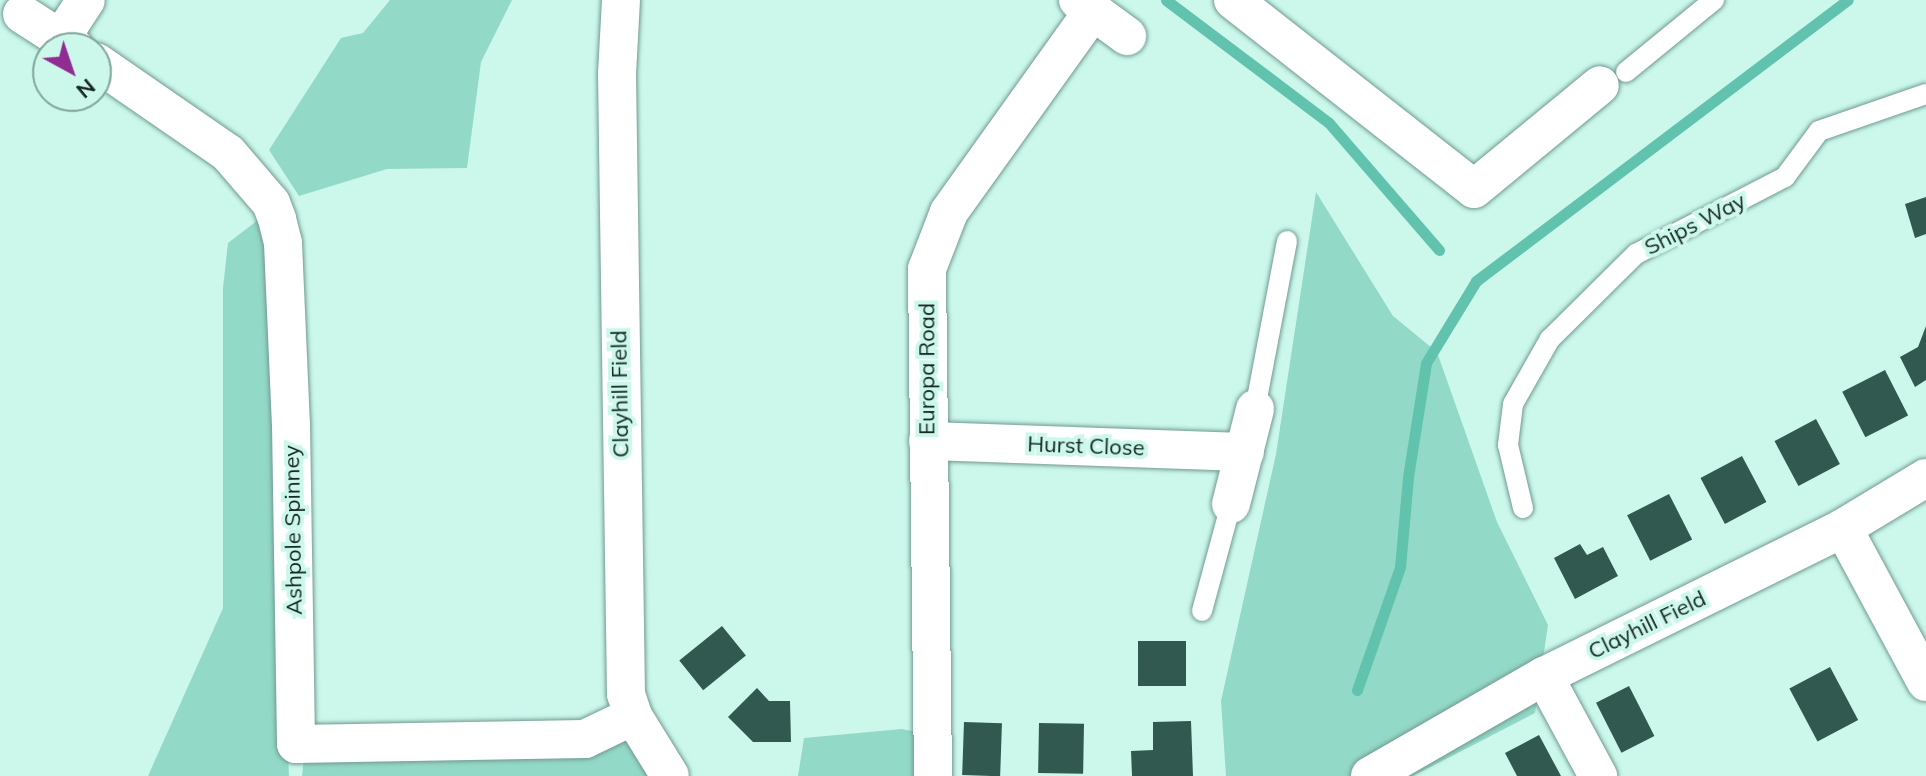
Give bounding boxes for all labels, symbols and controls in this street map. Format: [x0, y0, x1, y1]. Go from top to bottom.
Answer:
north arrow [32, 32, 112, 112]
text: N [71, 73, 102, 105]
street label: Ships Way [1640, 187, 1750, 261]
street label: Europa Road [914, 303, 940, 435]
street label: Clayhill Field [606, 330, 634, 458]
street label: Hurst Close [1027, 431, 1145, 461]
street label: Ashpole Spinney [278, 445, 308, 615]
street label: Clayhill Field [1584, 585, 1710, 665]

